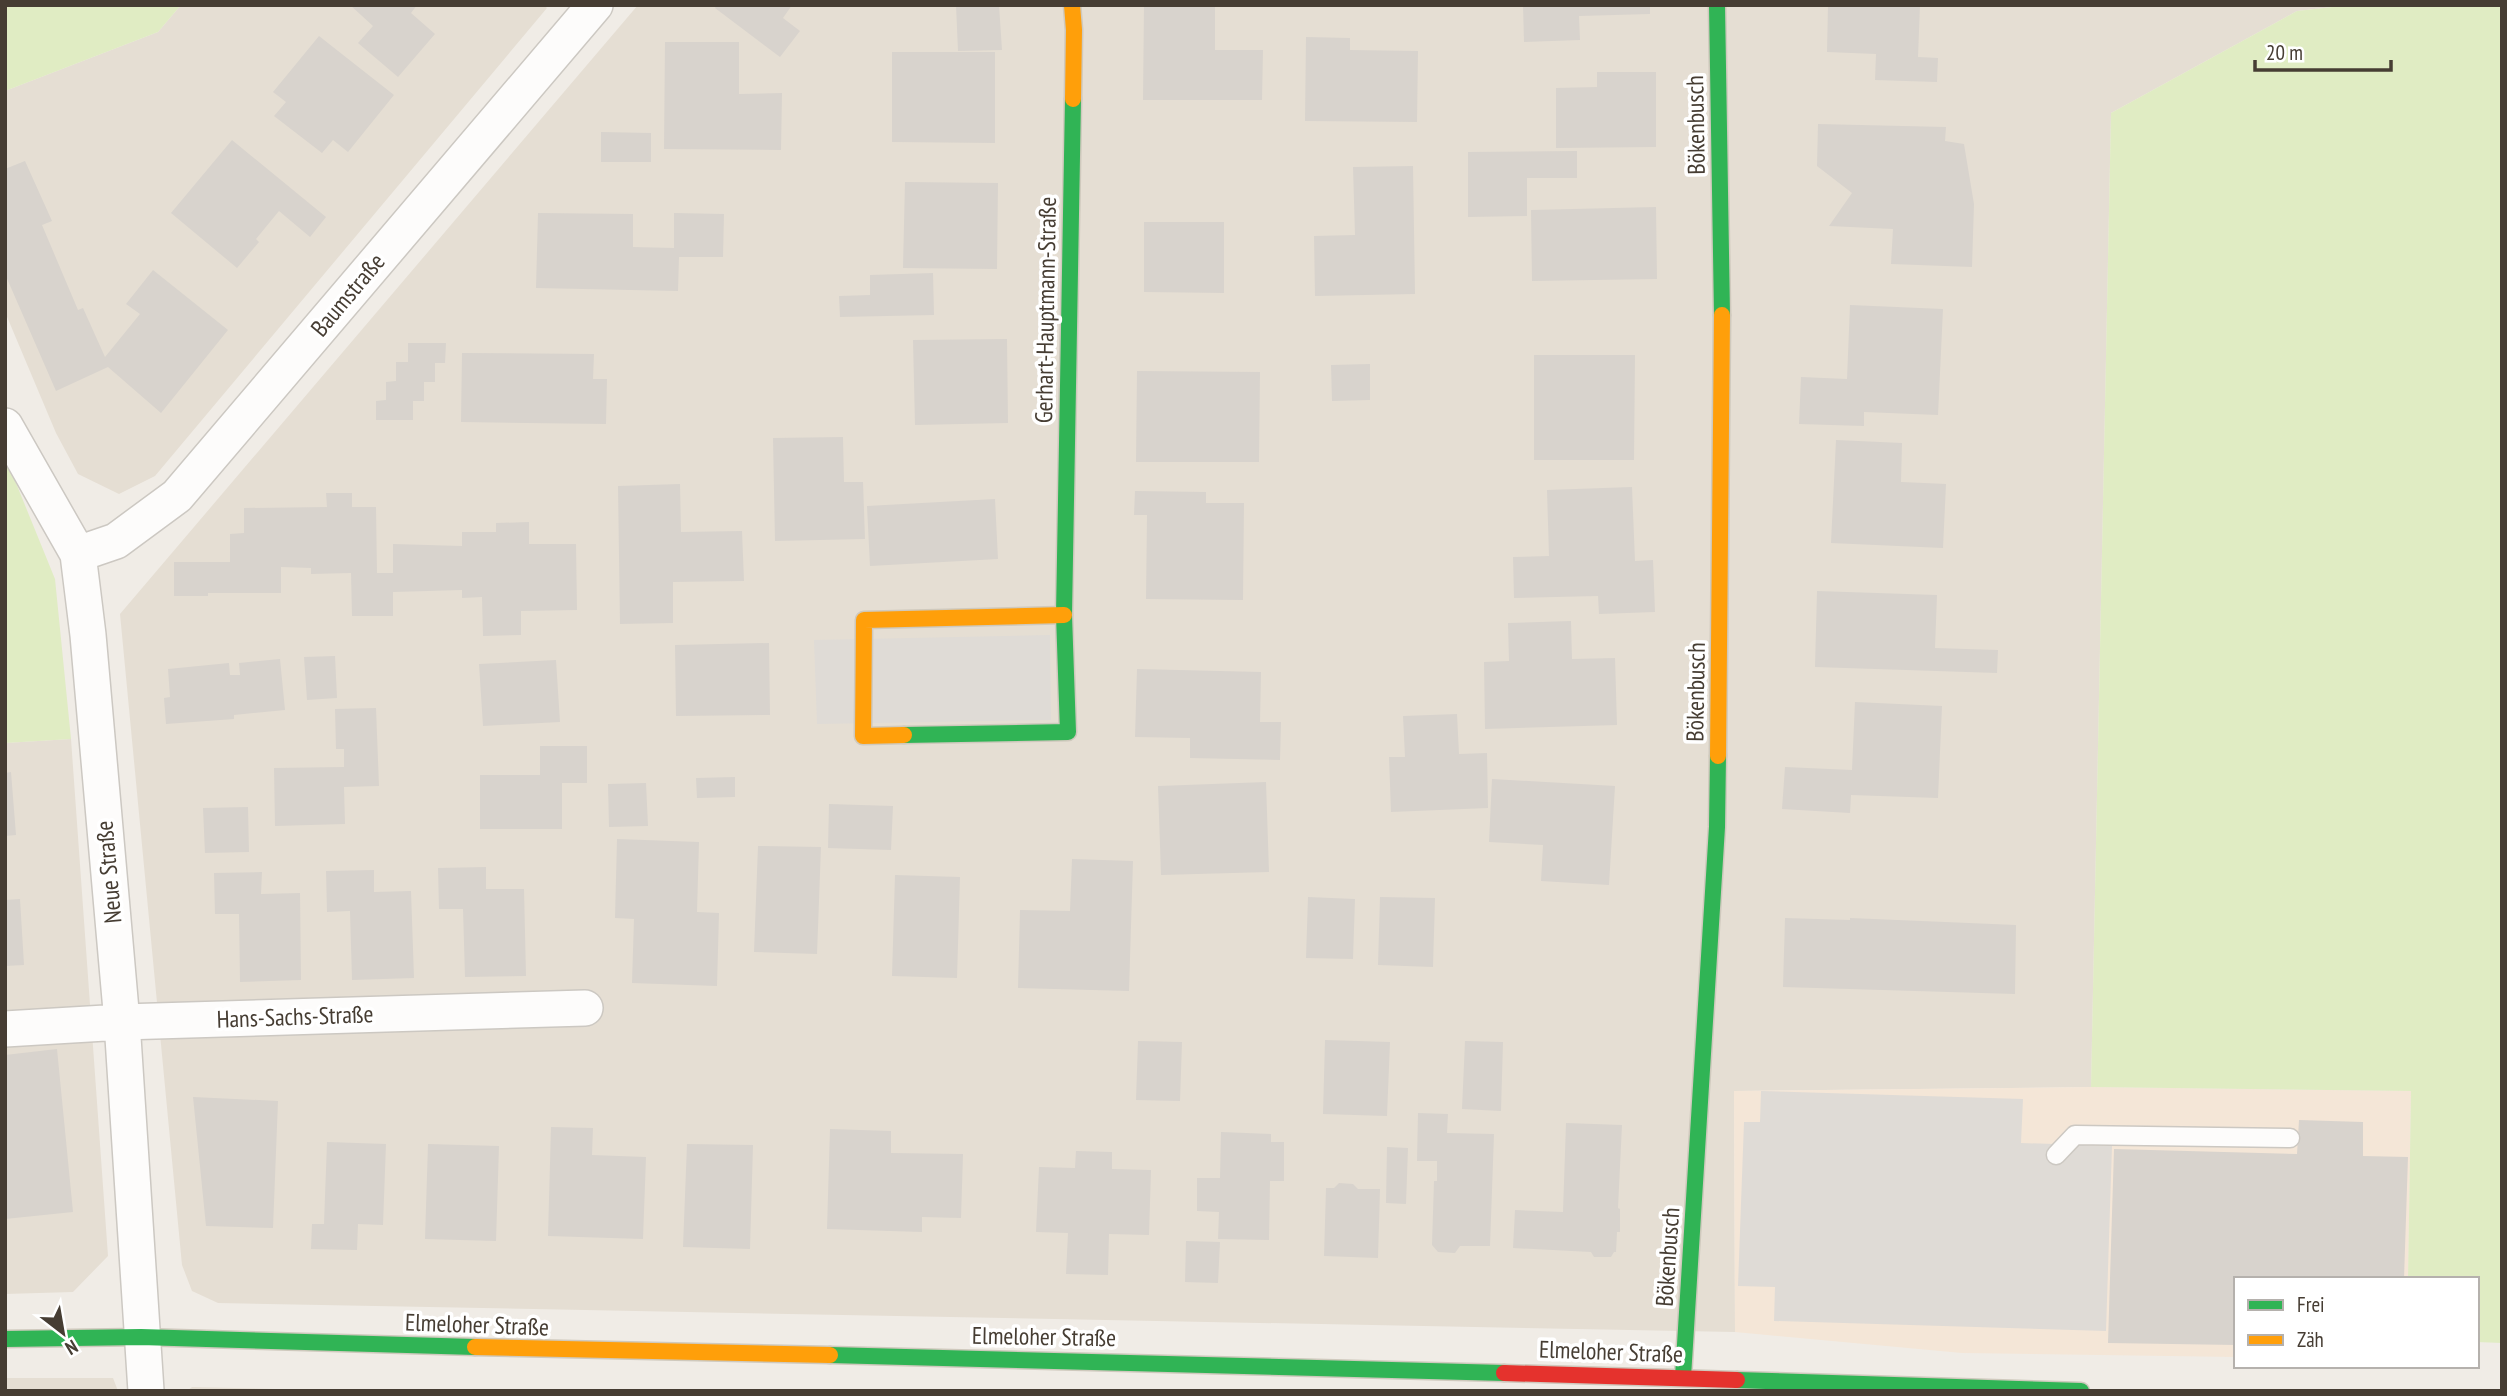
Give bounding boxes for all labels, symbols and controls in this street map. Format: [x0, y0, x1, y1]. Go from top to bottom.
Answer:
scale bar [2255, 28, 2392, 72]
text: 20 m [2266, 39, 2303, 66]
street label: Bökenbusch [1679, 75, 1712, 175]
street label: Gerhart-Hauptmann-Straße [1028, 196, 1063, 424]
street label: Baumstraße [304, 247, 391, 343]
street label: Bökenbusch [1679, 642, 1712, 742]
street label: Neue Straße [89, 819, 128, 925]
street label: Hans-Sachs-Straße [216, 998, 374, 1035]
street label: Bökenbusch [1649, 1206, 1686, 1308]
legend [2234, 1277, 2479, 1368]
text: Frei [2297, 1291, 2325, 1318]
north arrow [28, 1298, 98, 1368]
street label: Elmeloher Straße [404, 1306, 550, 1343]
street label: Elmeloher Straße [972, 1320, 1116, 1353]
text: Zäh [2297, 1326, 2324, 1353]
street label: Elmeloher Straße [1538, 1333, 1684, 1370]
text: N [61, 1335, 82, 1361]

